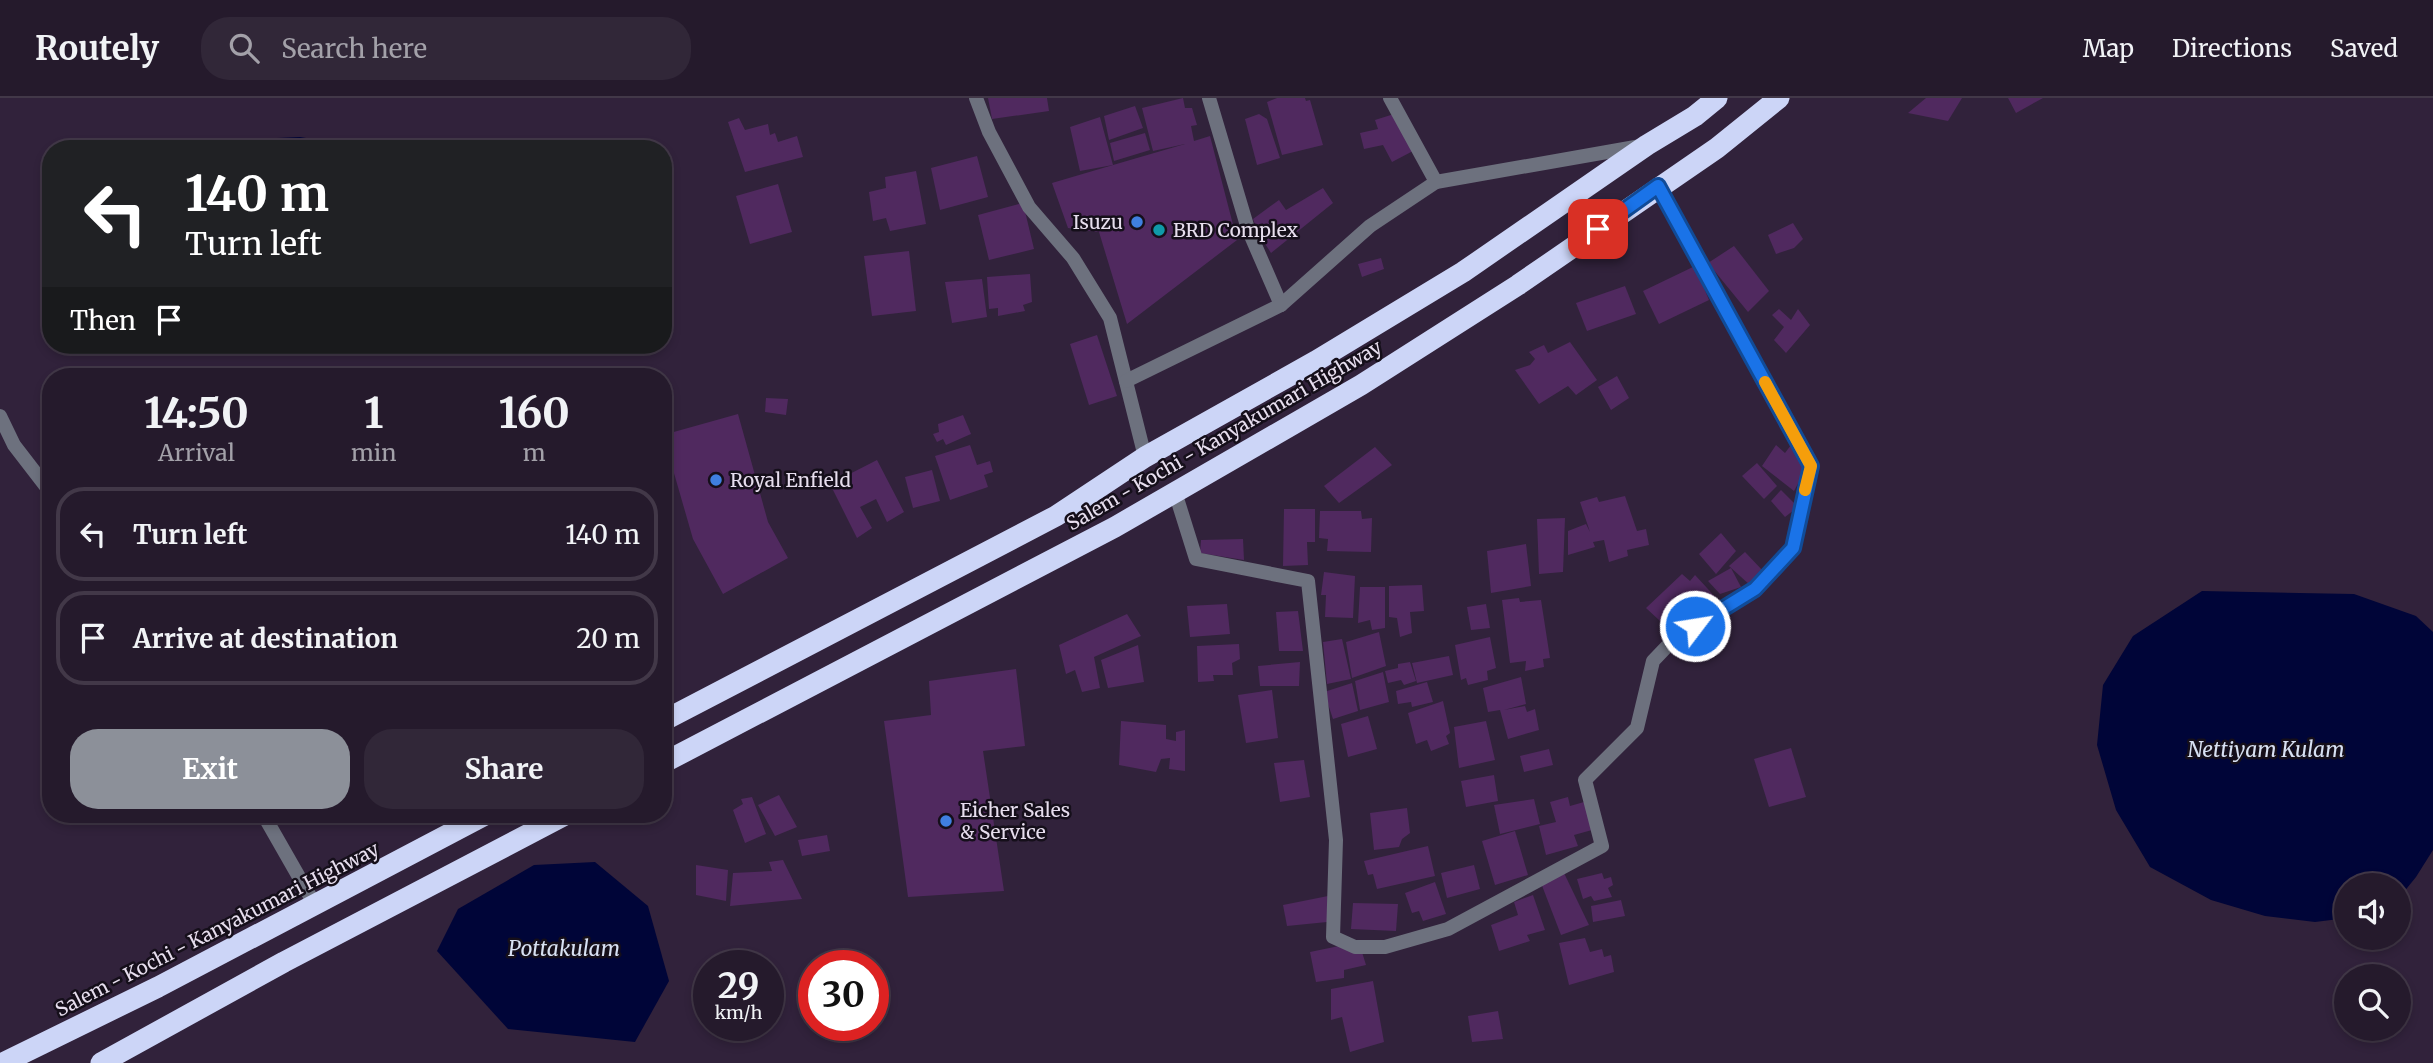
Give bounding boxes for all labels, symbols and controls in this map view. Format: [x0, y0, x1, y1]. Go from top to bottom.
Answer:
search box [201, 17, 691, 80]
text: Routely [35, 28, 159, 69]
icon: search [225, 29, 263, 67]
text: Search here [281, 32, 427, 65]
text: Map [2083, 33, 2134, 64]
text: Directions [2172, 33, 2292, 64]
text: Saved [2330, 33, 2398, 64]
text: 140 m [185, 163, 329, 224]
icon: left [70, 168, 161, 259]
pin [1568, 199, 1628, 259]
place label: Isuzu [1073, 210, 1123, 234]
icon: arrive [1579, 210, 1617, 248]
marker: Isuzu [1129, 214, 1145, 230]
place label: BRD Complex [1173, 218, 1299, 242]
marker: BRD Complex [1151, 222, 1167, 238]
text: Turn left [185, 224, 322, 264]
icon: arrive [150, 301, 188, 339]
text: Then [70, 304, 136, 337]
street label: Salem - Kochi - Kanyakumari Highway [1062, 335, 1386, 535]
text: 14:50 [144, 387, 249, 439]
text: 1 [364, 387, 383, 439]
text: 160 [499, 387, 570, 439]
text: Arrival [158, 438, 235, 467]
text: min [351, 438, 396, 467]
text: m [523, 438, 546, 467]
place label: Royal Enfield [730, 468, 851, 492]
marker: Royal Enfield [708, 472, 724, 488]
icon: left [74, 515, 112, 553]
text: Turn left [133, 518, 247, 551]
text: 140 m [565, 518, 640, 551]
position arrow [1658, 589, 1732, 663]
icon: arrive [74, 619, 112, 657]
text: Arrive at destination [133, 622, 398, 655]
text: 20 m [576, 622, 640, 655]
button: Exit [70, 729, 350, 809]
button: Share [364, 729, 644, 809]
water label: Nettiyam Kulam [2187, 736, 2345, 763]
place label: Eicher Sales & Service [960, 798, 1070, 844]
marker: Eicher Sales & Service [938, 813, 954, 829]
street label: Salem - Kochi - Kanyakumari Highway [51, 837, 383, 1021]
map controls [2334, 873, 2411, 1041]
button: sound [2334, 873, 2411, 950]
water label: Pottakulam [508, 935, 620, 962]
speed limit sign: 30 [798, 950, 889, 1041]
text: 29 [718, 964, 759, 1008]
button: search [2334, 964, 2411, 1041]
text: km/h [715, 1001, 762, 1024]

